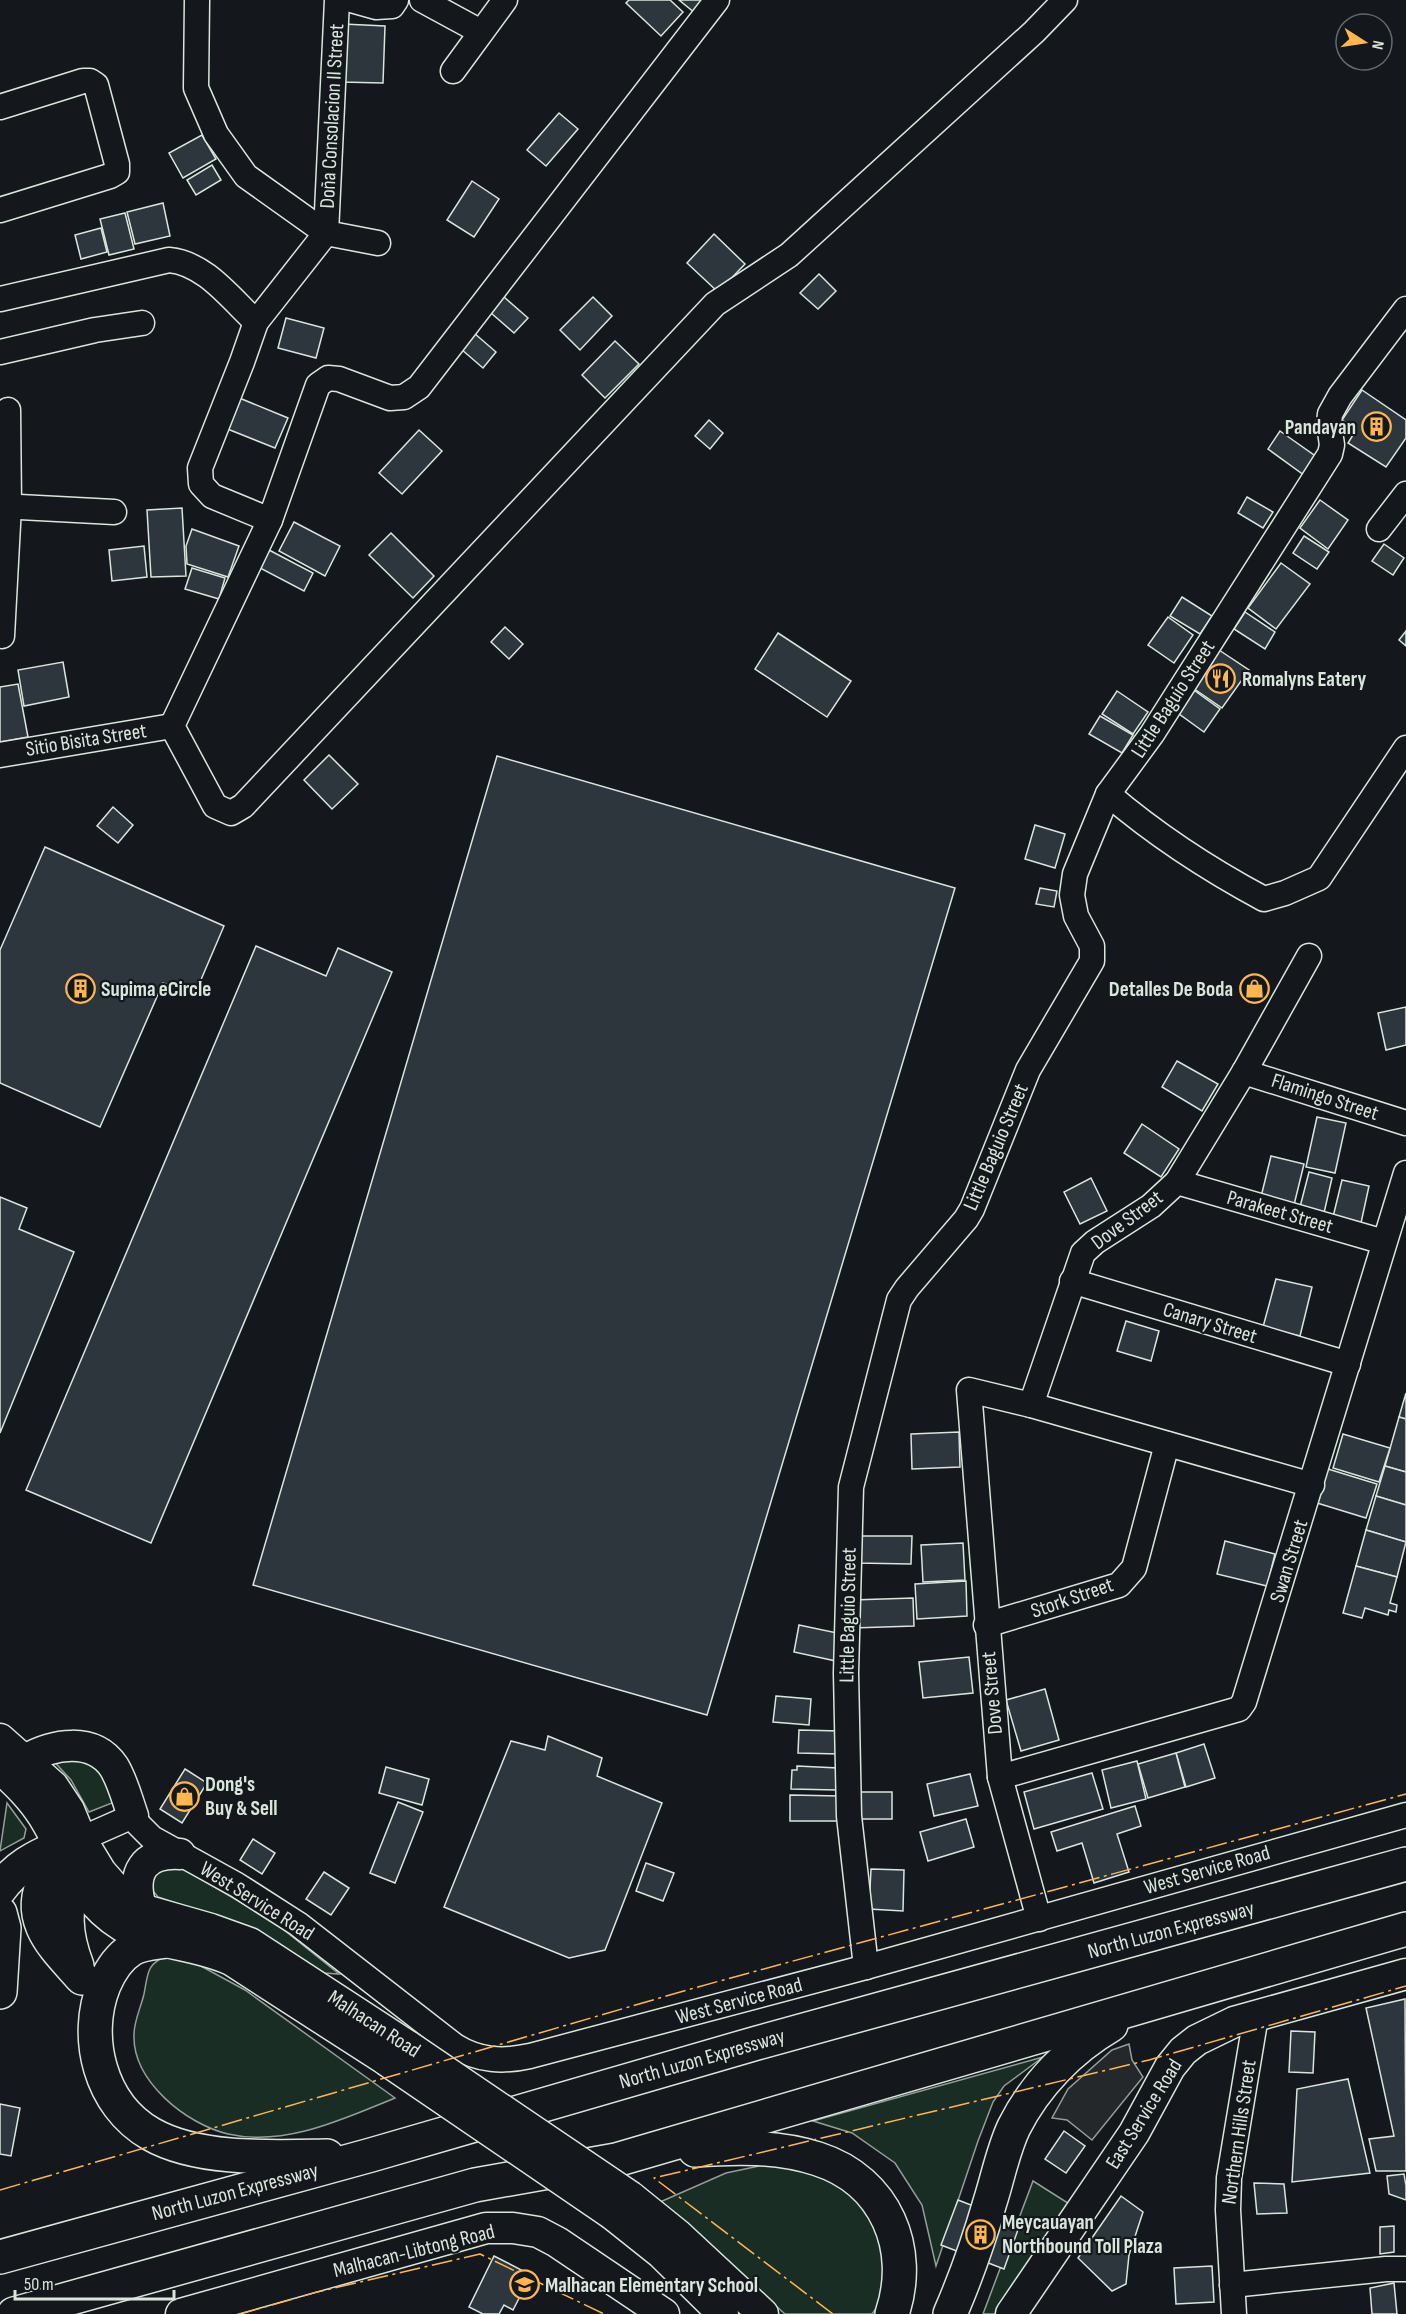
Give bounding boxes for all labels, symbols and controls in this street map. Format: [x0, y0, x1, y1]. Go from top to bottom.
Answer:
north arrow [1334, 12, 1394, 72]
street label: Doña Consolacion II Street [315, 23, 349, 209]
text: N [1367, 39, 1387, 51]
building icon: Pandayan [1361, 411, 1393, 443]
place label: Pandayan [1285, 415, 1356, 440]
street label: Little Baguio Street [1126, 636, 1220, 762]
restaurant icon: Romalyns Eatery [1205, 663, 1237, 695]
place label: Romalyns Eatery [1242, 667, 1366, 692]
street label: Sitio Bisita Street [24, 718, 148, 762]
building icon: Supima eCircle [64, 973, 96, 1005]
shop icon: Detalles De Boda [1238, 973, 1270, 1005]
place label: Supima eCircle [101, 977, 211, 1002]
place label: Detalles De Boda [1109, 977, 1233, 1002]
street label: Flamingo Street [1268, 1068, 1382, 1126]
street label: Little Baguio Street [958, 1080, 1034, 1214]
street label: Dove Street [1086, 1185, 1168, 1255]
street label: Parakeet Street [1224, 1185, 1336, 1239]
street label: Canary Street [1160, 1297, 1260, 1349]
street label: Swan Street [1265, 1517, 1313, 1605]
street label: Little Baguio Street [834, 1547, 862, 1683]
street label: Stork Street [1027, 1572, 1117, 1624]
street label: Dove Street [976, 1651, 1008, 1735]
place label: Dong's Buy & Sell [205, 1772, 278, 1821]
shop icon: Dong's Buy & Sell [168, 1780, 200, 1812]
street label: West Service Road [1141, 1840, 1273, 1900]
street label: West Service Road [195, 1856, 319, 1946]
street label: North Luzon Expressway [1085, 1896, 1257, 1964]
street label: West Service Road [673, 1972, 805, 2030]
street label: Malhacan Road [323, 1985, 425, 2063]
street label: North Luzon Expressway [616, 2023, 788, 2095]
street label: East Service Road [1100, 2055, 1188, 2173]
street label: Northern Hills Street [1216, 2058, 1262, 2206]
street label: North Luzon Expressway [149, 2158, 321, 2226]
place label: Meycauayan Northbound Toll Plaza [1002, 2210, 1163, 2259]
building icon: Meycauayan Northbound Toll Plaza [965, 2218, 997, 2250]
street label: Malhacan-Libtong Road [331, 2219, 497, 2283]
scale bar [15, 2263, 174, 2301]
school or university icon: Malhacan Elementary School [508, 2269, 540, 2301]
place label: Malhacan Elementary School [545, 2273, 758, 2298]
text: 50 m [24, 2274, 54, 2295]

